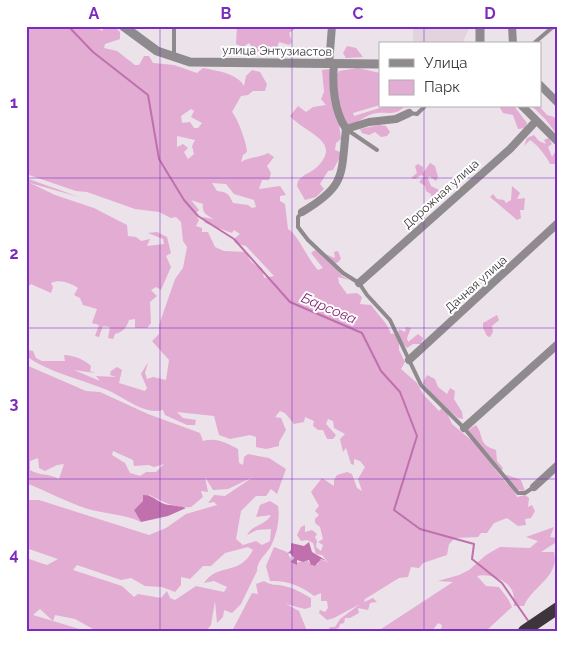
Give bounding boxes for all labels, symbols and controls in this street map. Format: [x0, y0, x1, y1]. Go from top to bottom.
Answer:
text: A [89, 4, 100, 23]
text: B [221, 4, 232, 23]
text: C [353, 4, 364, 23]
text: D [484, 4, 496, 23]
legend [379, 42, 542, 108]
street label: улица Энтузиастов [222, 43, 332, 59]
text: Улица [424, 54, 468, 72]
text: Парк [424, 78, 460, 96]
text: 1 [10, 93, 18, 112]
street label: Дорожная улица [400, 156, 482, 232]
text: 2 [9, 244, 19, 263]
street label: Дачная улица [442, 253, 510, 315]
water label: Барсова [299, 289, 359, 327]
text: 3 [10, 394, 19, 413]
text: 4 [9, 545, 19, 564]

